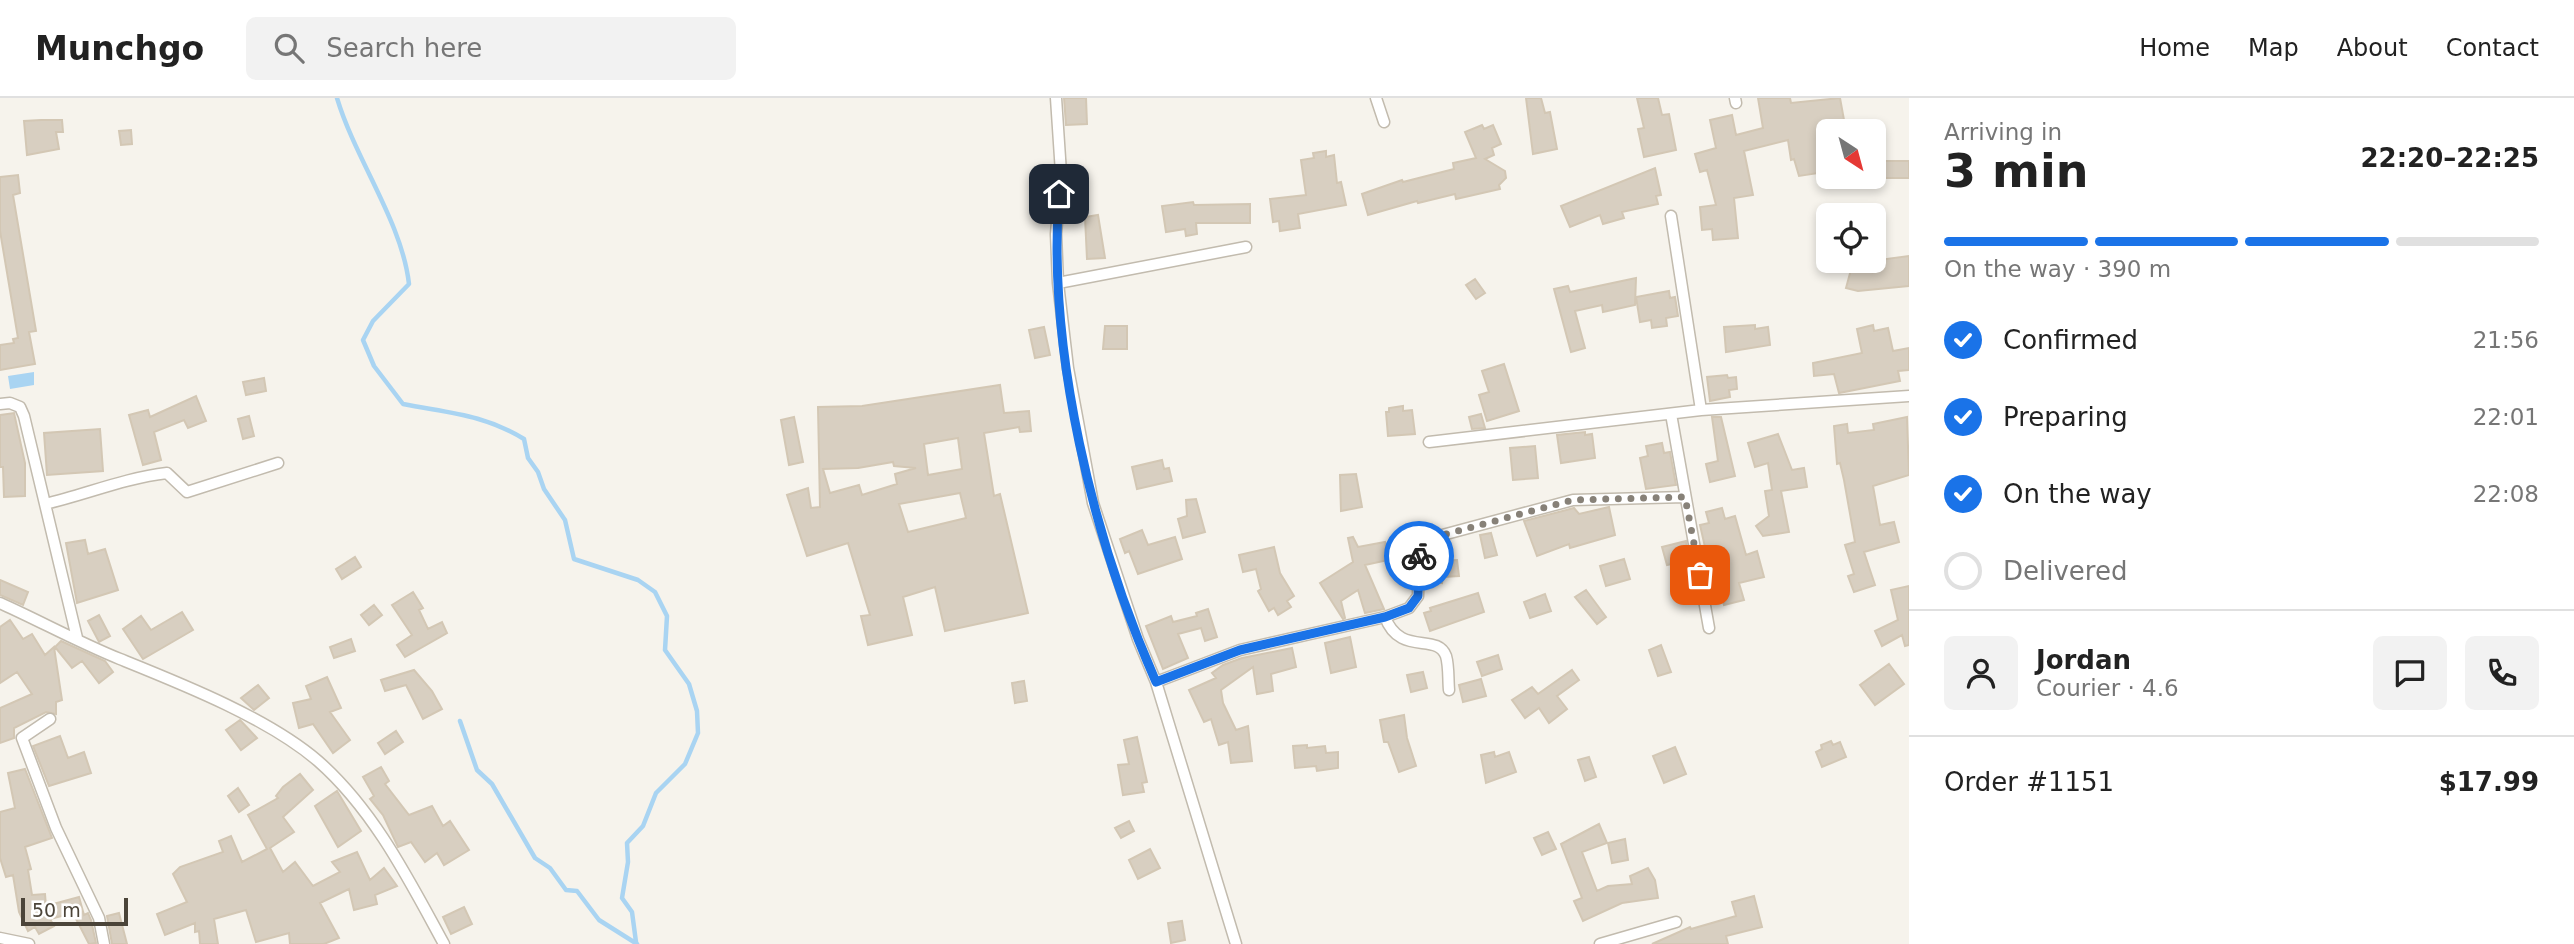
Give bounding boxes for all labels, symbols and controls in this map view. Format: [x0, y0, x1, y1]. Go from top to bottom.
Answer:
search box [246, 17, 736, 80]
text: Munchgo [35, 29, 204, 68]
icon: search [270, 29, 308, 67]
text: Search here [326, 33, 482, 63]
text: Home [2139, 34, 2210, 62]
text: Map [2248, 34, 2299, 62]
text: About [2337, 34, 2408, 62]
text: Contact [2446, 34, 2539, 62]
north arrow [1816, 119, 1886, 189]
map controls [1816, 119, 1886, 273]
text: Arriving in [1944, 119, 2062, 145]
text: 22:20–22:25 [2360, 143, 2539, 173]
text: 3 min [1944, 144, 2088, 198]
pin [1029, 164, 1089, 224]
icon: home [1040, 175, 1078, 213]
button: locate [1816, 203, 1886, 273]
text: On the way · 390 m [1944, 256, 2171, 282]
icon: check [1944, 321, 1982, 359]
text: Confirmed [2003, 325, 2138, 355]
text: 21:56 [2473, 327, 2539, 353]
icon: check [1944, 398, 1982, 436]
text: Preparing [2003, 402, 2128, 432]
text: 22:01 [2473, 404, 2539, 430]
icon: check [1944, 475, 1982, 513]
text: On the way [2003, 479, 2152, 509]
text: 22:08 [2473, 481, 2539, 507]
courier [1384, 521, 1454, 591]
icon: bike [1400, 537, 1438, 575]
pin [1670, 545, 1730, 605]
icon: bag [1681, 556, 1719, 594]
text: Delivered [2003, 556, 2127, 586]
button: person [1944, 636, 2018, 710]
button: chat [2373, 636, 2447, 710]
button: phone [2465, 636, 2539, 710]
text: Jordan [2036, 645, 2131, 675]
text: Courier · 4.6 [2036, 675, 2179, 701]
text: Order #1151 [1944, 767, 2114, 797]
text: $17.99 [2439, 767, 2539, 797]
scale bar [21, 895, 128, 927]
text: 50 m [32, 899, 81, 921]

